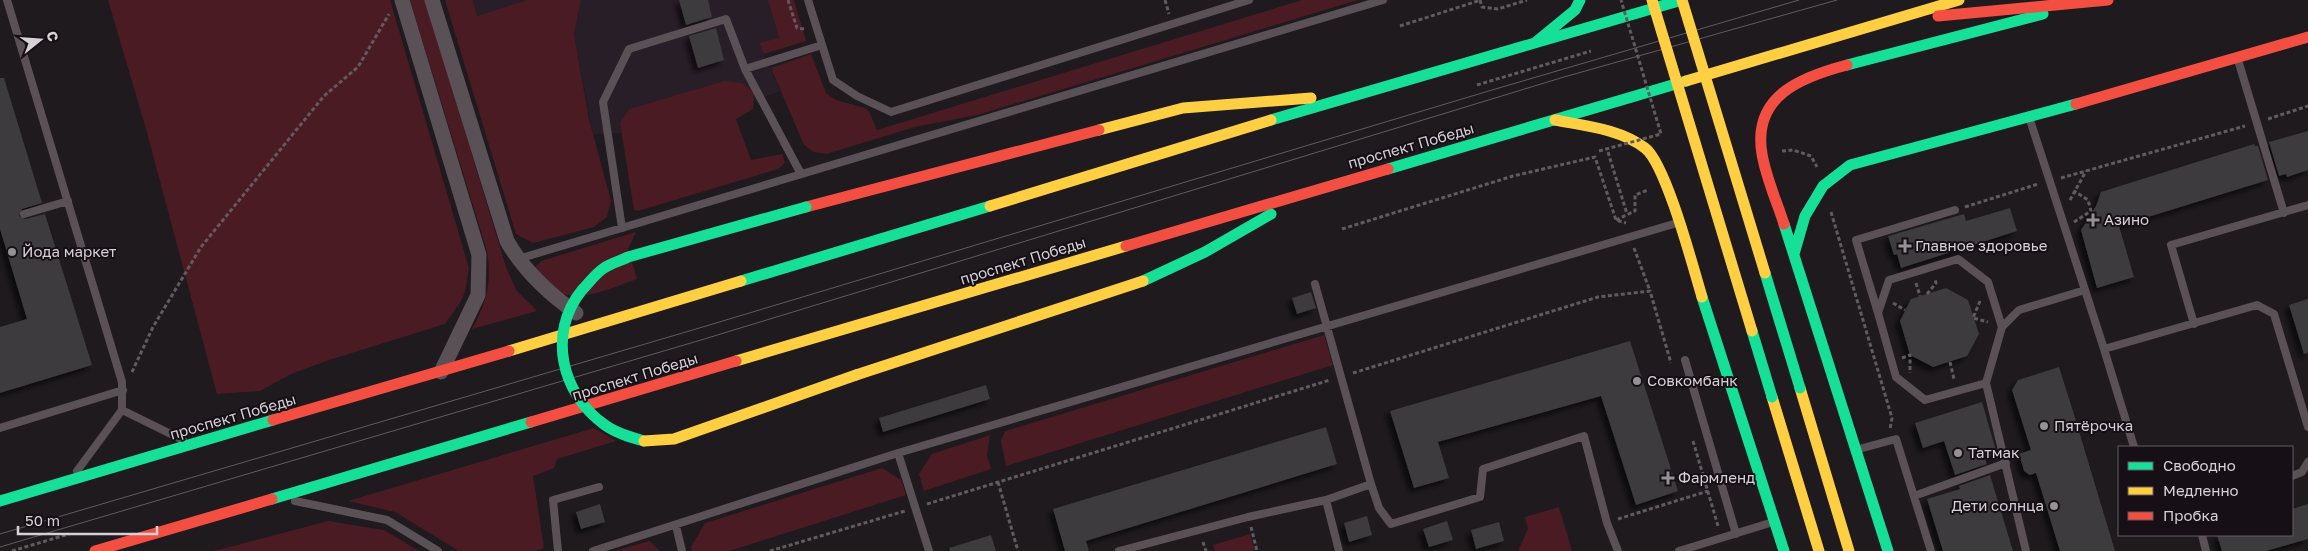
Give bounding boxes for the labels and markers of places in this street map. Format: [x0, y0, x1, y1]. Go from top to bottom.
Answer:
place label: Азино [2104, 210, 2149, 228]
marker: Азино [2086, 213, 2100, 227]
place label: Главное здоровье [1915, 236, 2048, 254]
marker: Главное здоровье [1899, 240, 1911, 252]
place label: Йода маркет [22, 242, 117, 260]
marker: Йода маркет [6, 246, 18, 258]
place label: Совкомбанк [1647, 371, 1738, 389]
marker: Совкомбанк [1631, 375, 1643, 387]
place label: Пятёрочка [2054, 416, 2133, 434]
marker: Пятёрочка [2038, 420, 2050, 432]
place label: Татмак [1968, 443, 2020, 461]
marker: Татмак [1952, 447, 1964, 459]
place label: Фармленд [1678, 468, 1755, 486]
marker: Фармленд [1662, 472, 1674, 484]
place label: Дети солнца [1952, 496, 2044, 514]
marker: Дети солнца [2048, 500, 2060, 512]

